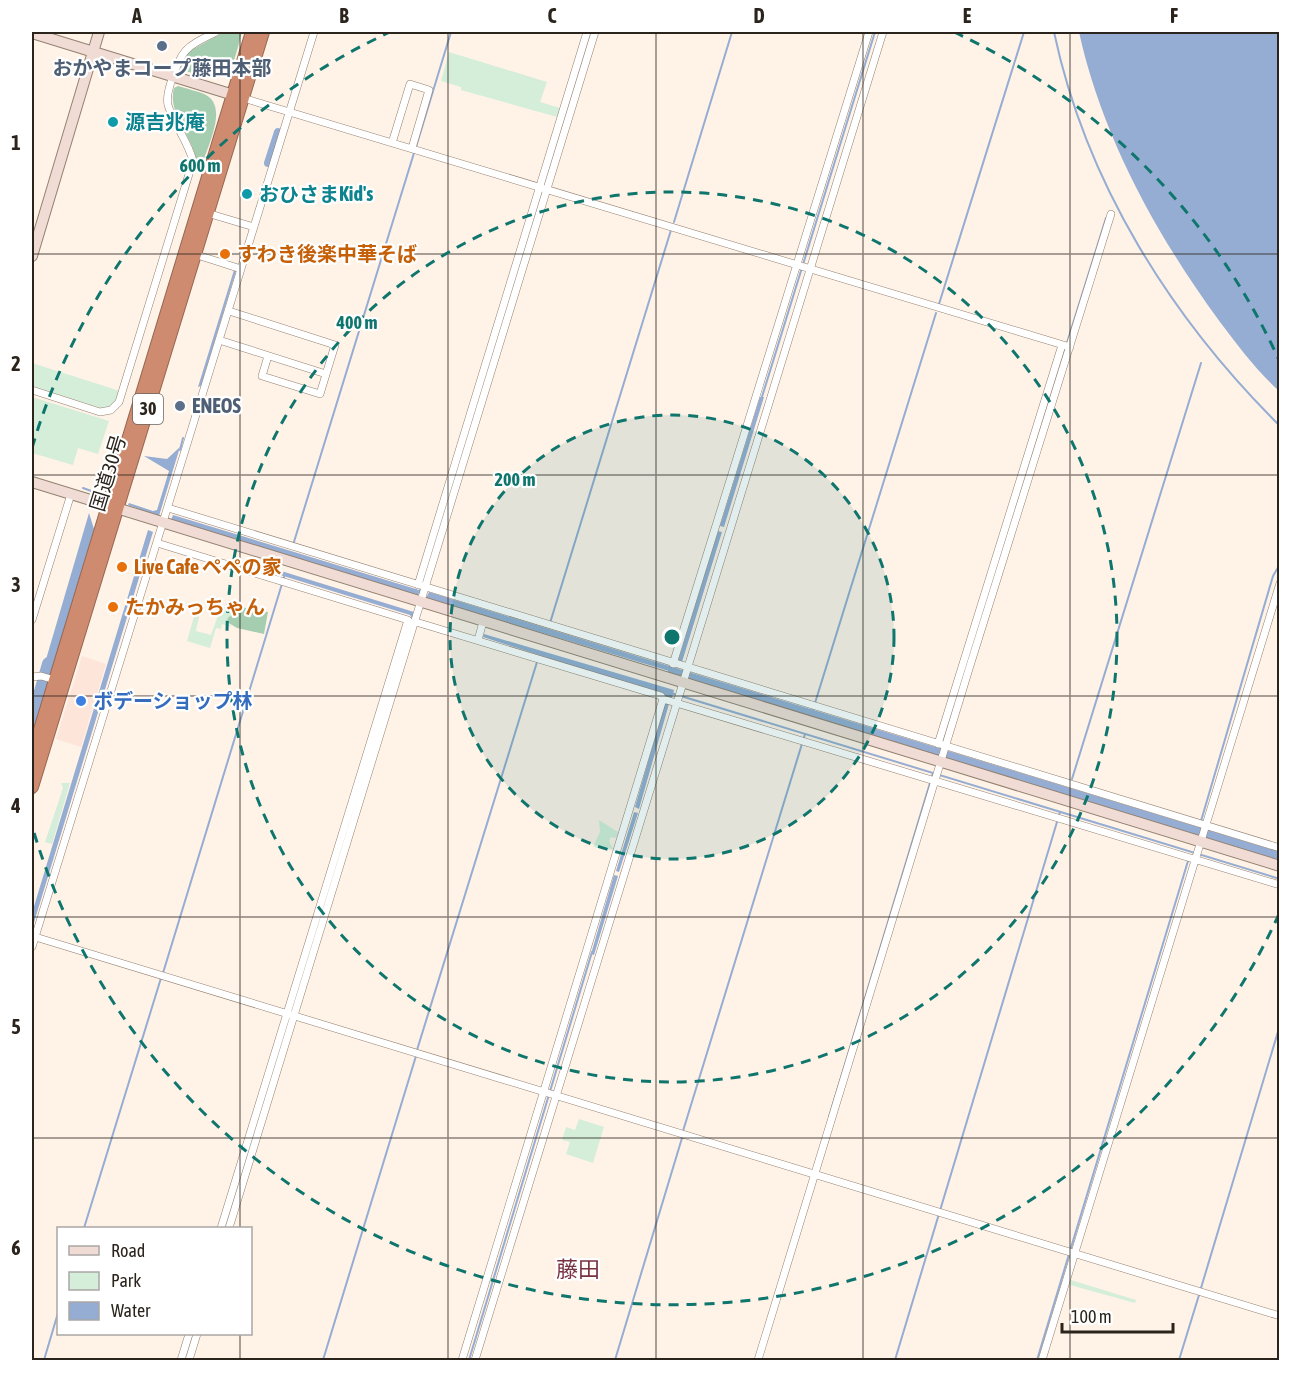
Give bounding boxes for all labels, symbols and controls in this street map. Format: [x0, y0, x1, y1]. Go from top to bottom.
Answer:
text: A [131, 4, 142, 27]
text: B [339, 4, 349, 27]
text: C [548, 4, 557, 27]
text: D [753, 4, 765, 27]
text: E [963, 4, 972, 27]
text: F [1170, 4, 1178, 27]
marker: おかやまコープ藤田本部 [155, 39, 169, 53]
place label: おかやまコープ藤田本部 [53, 56, 271, 79]
place label: 源吉兆庵 [125, 110, 205, 133]
marker: 源吉兆庵 [106, 115, 120, 129]
text: 1 [11, 131, 21, 154]
text: 600 m [180, 155, 220, 176]
place label: おひさまKid's [259, 182, 373, 205]
marker: おひさまKid's [240, 187, 254, 201]
place label: すわき後楽中華そば [237, 242, 417, 265]
marker: すわき後楽中華そば [218, 247, 232, 261]
text: 400 m [336, 312, 377, 333]
text: 2 [11, 352, 21, 375]
road number: 30 [133, 394, 163, 424]
place label: ENEOS [192, 394, 242, 417]
marker: ENEOS [173, 399, 187, 413]
street label: 国道30号 [85, 432, 130, 514]
text: 200 m [495, 469, 535, 490]
place label: Live Cafe ペペの家 [134, 555, 282, 578]
marker: Live Cafe ペペの家 [115, 560, 129, 574]
text: 3 [11, 573, 21, 596]
place label: たかみっちゃん [125, 595, 265, 618]
marker: たかみっちゃん [106, 600, 120, 614]
centre of rings [662, 627, 682, 647]
place label: ボデーショップ林 [93, 689, 253, 712]
marker: ボデーショップ林 [74, 694, 88, 708]
text: 4 [10, 794, 21, 817]
text: 5 [11, 1015, 21, 1038]
legend [57, 1227, 252, 1335]
text: 6 [11, 1236, 21, 1259]
text: Road [111, 1240, 145, 1261]
district label: 藤田 [556, 1256, 600, 1282]
text: Park [111, 1270, 141, 1291]
scale bar [1062, 1296, 1173, 1334]
text: Water [111, 1300, 151, 1321]
text: 100 m [1071, 1306, 1112, 1327]

